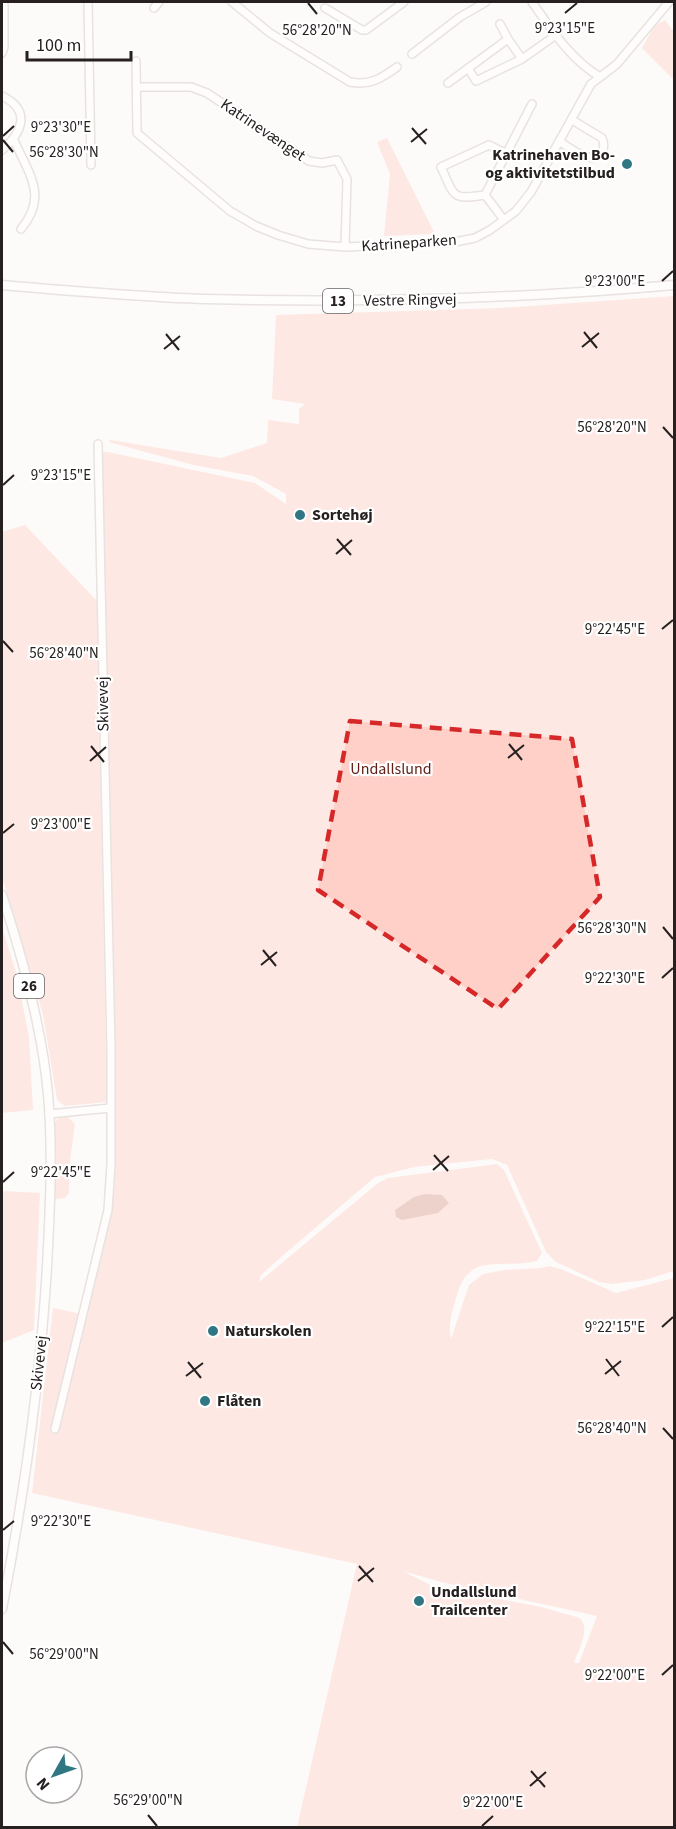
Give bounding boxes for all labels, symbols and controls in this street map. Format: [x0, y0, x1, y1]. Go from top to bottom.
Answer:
text: 9°23'15"E [535, 18, 595, 39]
text: 56°28'20"N [282, 20, 352, 41]
scale bar [27, 24, 130, 62]
text: 100 m [36, 33, 81, 58]
street label: Katrinevænget [216, 93, 310, 167]
text: 9°23'30"E [31, 117, 91, 138]
text: 56°28'30"N [29, 142, 99, 163]
place label: Katrinehaven Bo- og aktivitetstilbud [485, 144, 615, 184]
marker: Katrinehaven Bo- og aktivitetstilbud [620, 157, 634, 171]
street label: Katrineparken [361, 229, 457, 257]
text: 9°23'00"E [585, 271, 645, 292]
street label: Vestre Ringvej [363, 288, 457, 312]
road number: 13 [323, 289, 353, 313]
text: 56°28'20"N [577, 417, 647, 438]
text: 9°23'15"E [31, 465, 91, 486]
place label: Sortehøj [312, 504, 373, 526]
marker: Sortehøj [293, 508, 307, 522]
text: 9°22'45"E [585, 619, 645, 640]
text: 56°28'40"N [29, 643, 99, 664]
street label: Skivevej [92, 676, 114, 732]
park label: Undallslund [350, 758, 432, 780]
text: 9°23'00"E [31, 814, 91, 835]
text: 56°28'30"N [577, 918, 647, 939]
text: 9°22'30"E [585, 968, 645, 989]
road number: 26 [14, 974, 44, 998]
text: 9°22'45"E [31, 1162, 91, 1183]
text: 9°22'15"E [585, 1317, 645, 1338]
place label: Naturskolen [225, 1320, 312, 1342]
marker: Naturskolen [206, 1324, 220, 1338]
street label: Skivevej [25, 1334, 53, 1392]
place label: Flåten [217, 1390, 261, 1412]
marker: Flåten [198, 1394, 212, 1408]
text: 56°28'40"N [577, 1418, 647, 1439]
text: 9°22'30"E [31, 1511, 91, 1532]
place label: Undallslund Trailcenter [431, 1581, 517, 1621]
marker: Undallslund Trailcenter [412, 1594, 426, 1608]
text: 56°29'00"N [29, 1644, 99, 1665]
text: 9°22'00"E [585, 1665, 645, 1686]
north arrow [24, 1745, 84, 1805]
text: N [31, 1773, 55, 1795]
text: 56°29'00"N [113, 1790, 183, 1811]
text: 9°22'00"E [463, 1792, 523, 1813]

